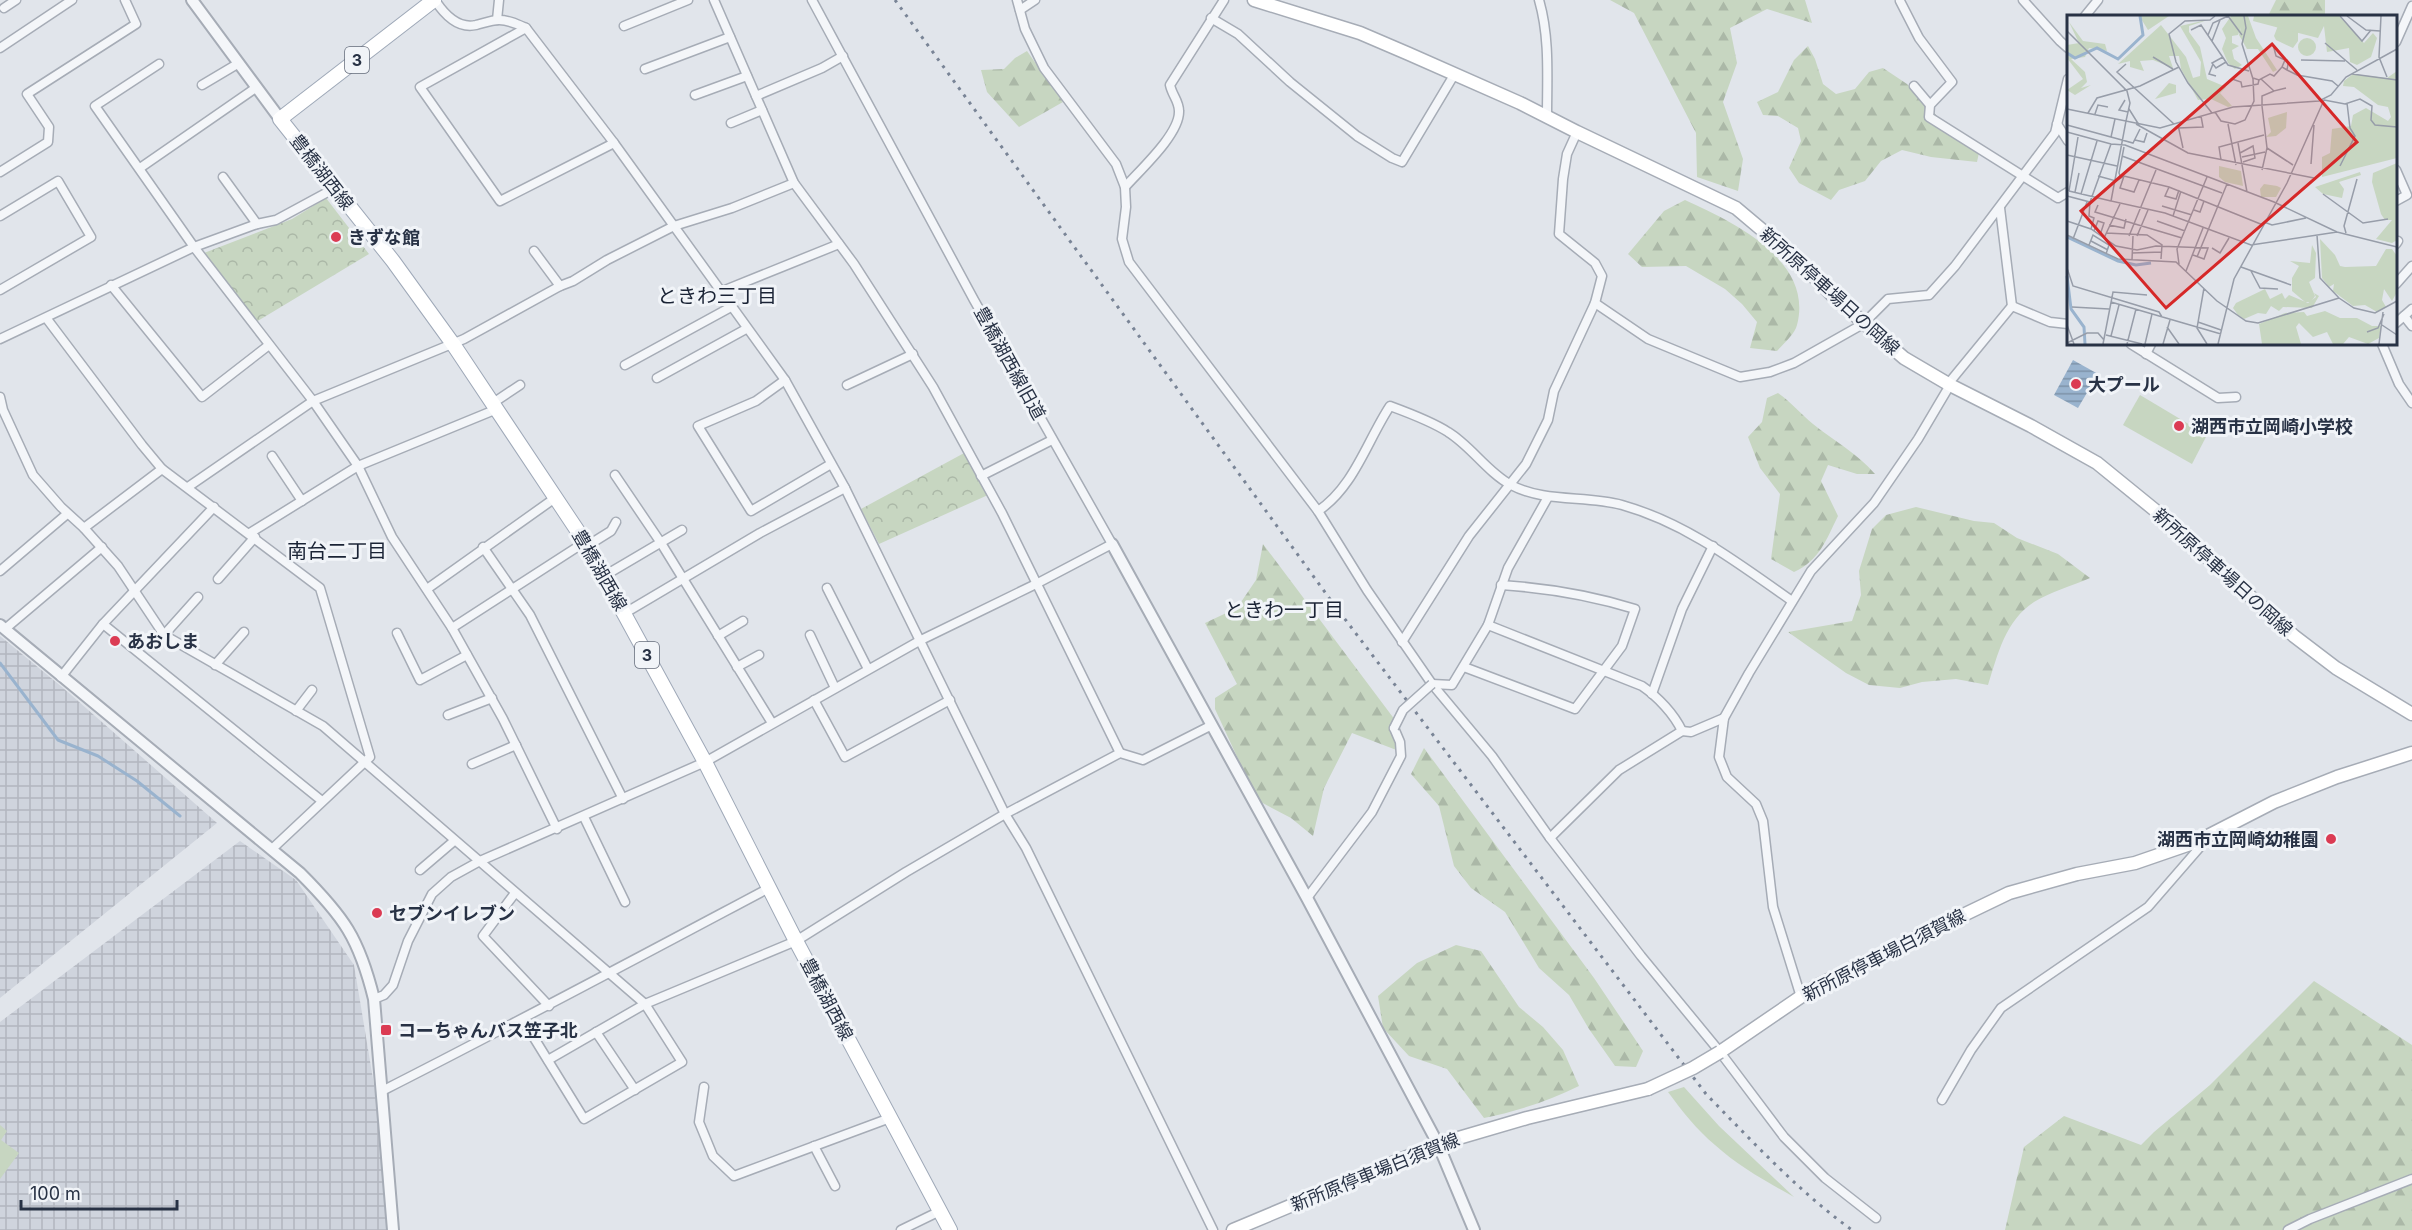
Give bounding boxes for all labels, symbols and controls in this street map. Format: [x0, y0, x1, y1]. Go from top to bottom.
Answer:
inset map [2067, 15, 2397, 345]
road number: 3 [345, 47, 369, 73]
street label: 豊橋湖西線 [286, 130, 358, 214]
street label: 新所原停車場日の岡線 [1756, 223, 1904, 359]
place label: きずな館 [348, 227, 420, 248]
marker: きずな館 [329, 230, 343, 244]
district label: ときわ三丁目 [657, 284, 777, 308]
street label: 豊橋湖西線旧道 [970, 303, 1050, 423]
place label: 大プール [2088, 374, 2160, 395]
marker: 大プール [2069, 377, 2083, 391]
place label: 湖西市立岡崎小学校 [2191, 416, 2353, 437]
marker: 湖西市立岡崎小学校 [2172, 419, 2186, 433]
street label: 新所原停車場日の岡線 [2149, 504, 2297, 640]
street label: 豊橋湖西線 [568, 526, 632, 614]
district label: 南台二丁目 [287, 539, 387, 563]
district label: ときわ一丁目 [1224, 598, 1344, 622]
place label: あおしま [127, 631, 199, 652]
marker: あおしま [108, 634, 122, 648]
road number: 3 [635, 642, 659, 668]
place label: 湖西市立岡崎幼稚園 [2157, 829, 2319, 850]
marker: 湖西市立岡崎幼稚園 [2324, 832, 2338, 846]
place label: セブンイレブン [389, 903, 515, 924]
street label: 新所原停車場白須賀線 [1799, 905, 1969, 1005]
marker: セブンイレブン [370, 906, 384, 920]
street label: 豊橋湖西線 [797, 954, 857, 1044]
place label: コーちゃんバス笠子北 [398, 1020, 578, 1041]
marker: コーちゃんバス笠子北 [379, 1023, 393, 1037]
street label: 新所原停車場白須賀線 [1288, 1129, 1462, 1215]
scale bar [21, 1173, 177, 1211]
text: 100 m [30, 1183, 81, 1204]

